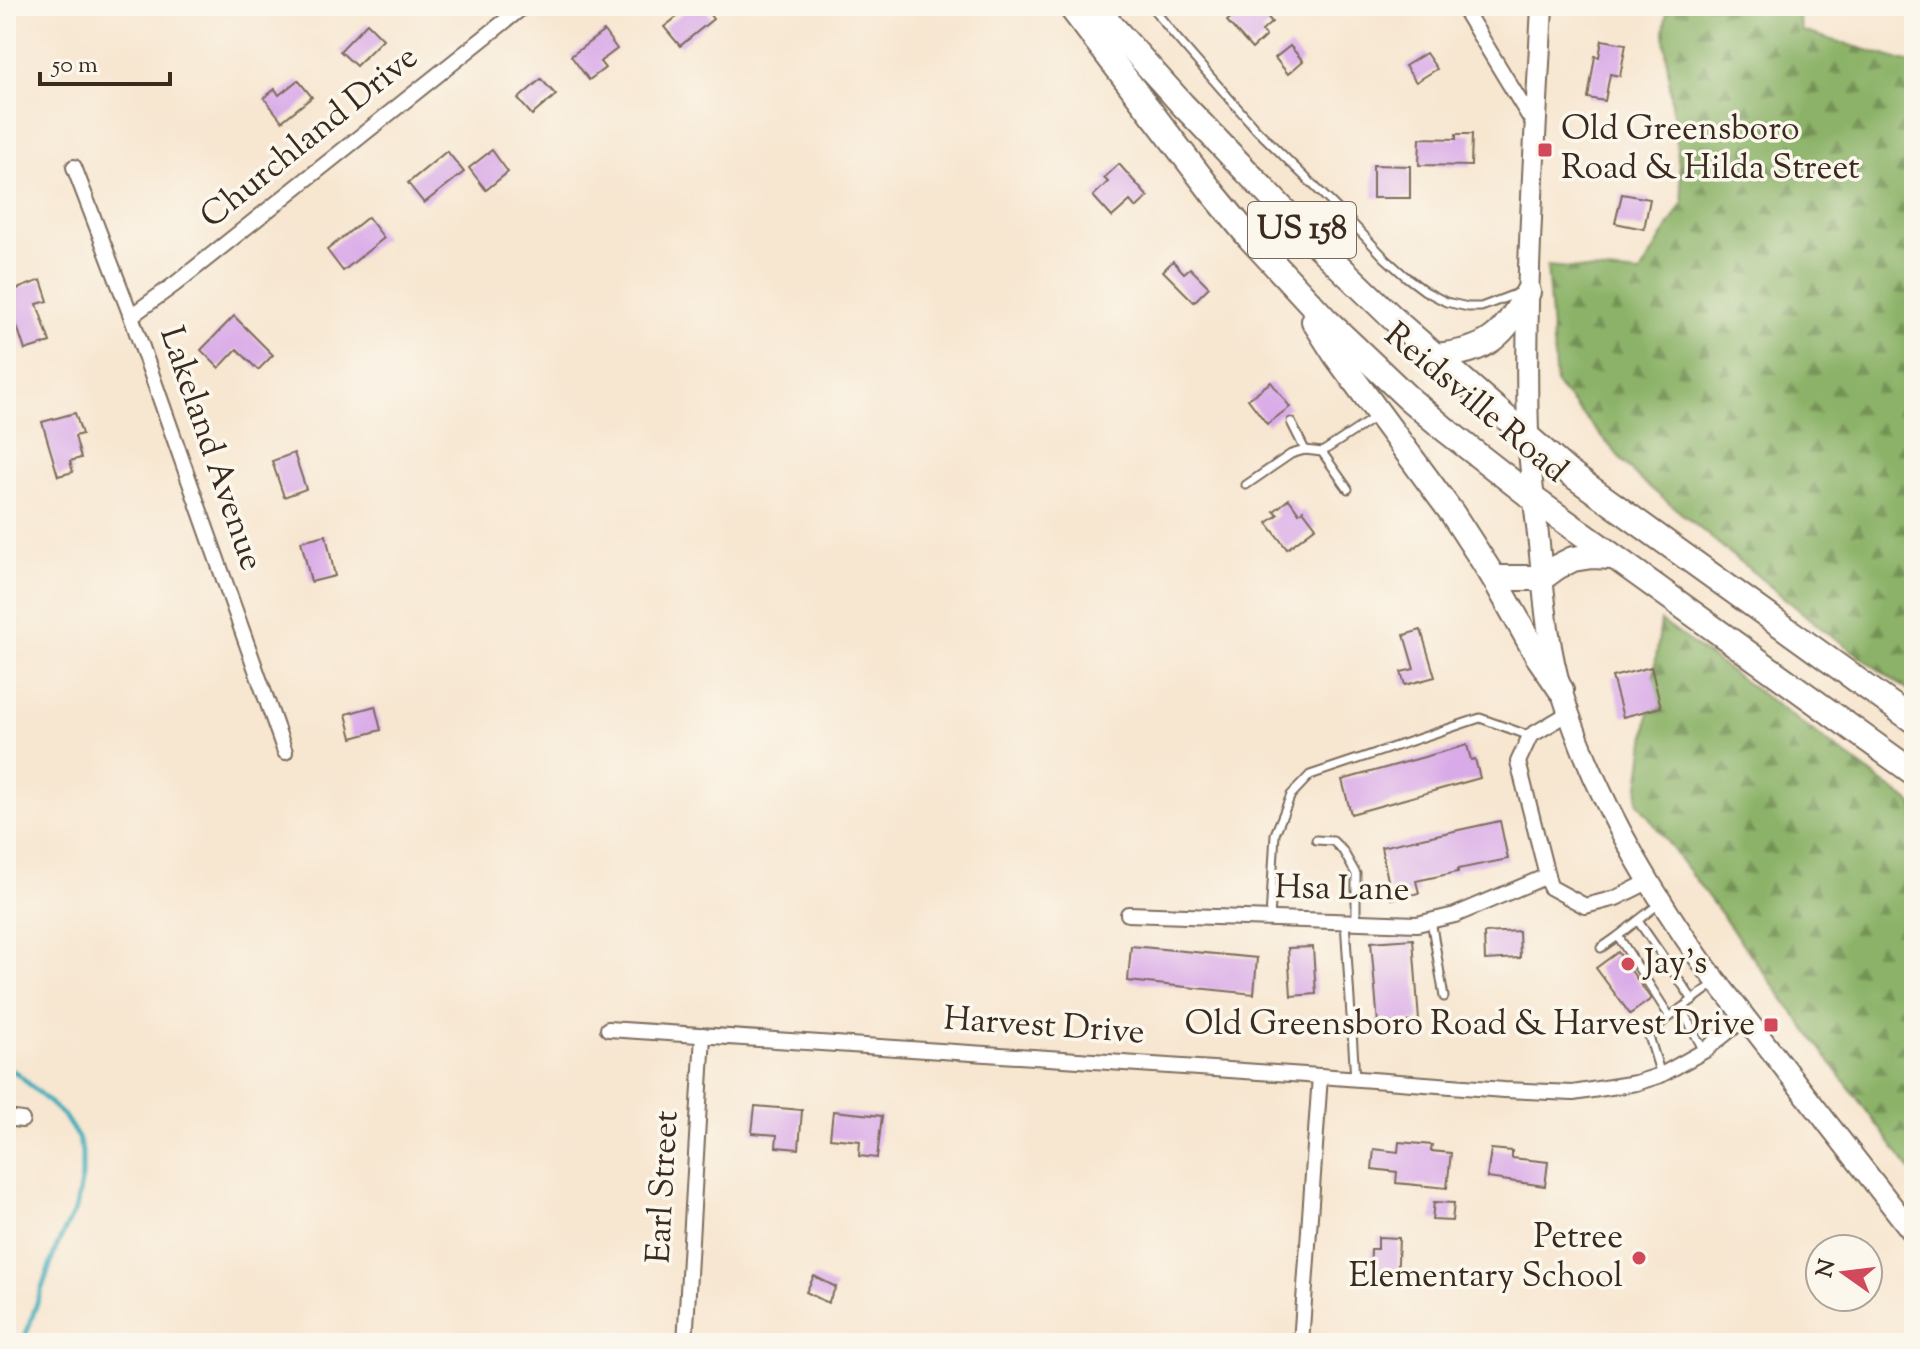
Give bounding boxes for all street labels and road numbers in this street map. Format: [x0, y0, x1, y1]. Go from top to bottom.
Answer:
street label: Churchland Drive [191, 35, 429, 241]
road number: US 158 [1248, 202, 1356, 258]
street label: Reidsville Road [1372, 312, 1578, 496]
street label: Lakeland Avenue [145, 321, 275, 577]
street label: Hsa Lane [1274, 864, 1410, 916]
street label: Harvest Drive [942, 996, 1146, 1058]
street label: Earl Street [636, 1109, 692, 1265]

